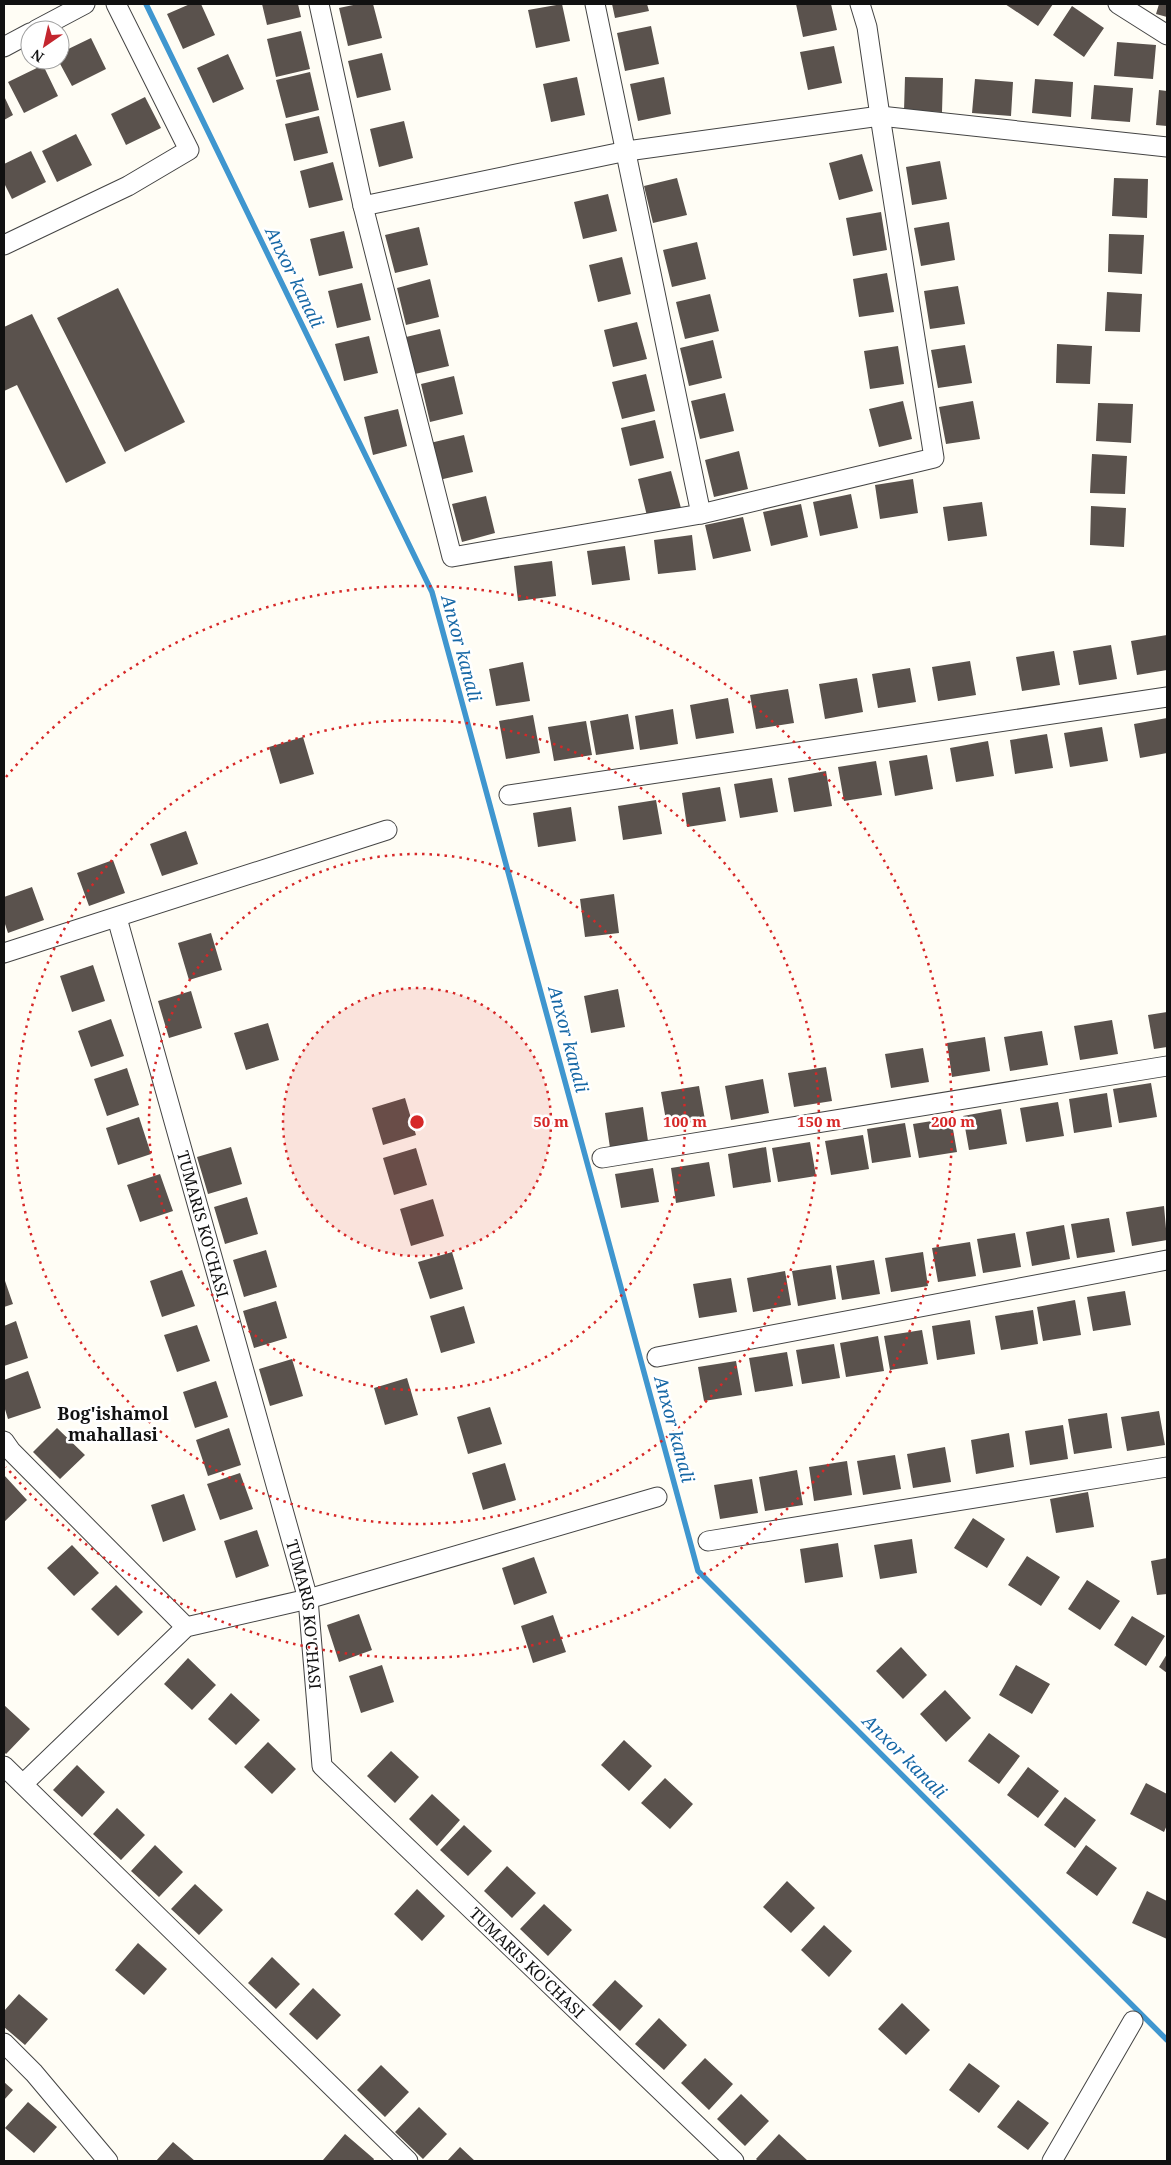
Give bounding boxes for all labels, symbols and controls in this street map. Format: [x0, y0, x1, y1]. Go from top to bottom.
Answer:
north arrow [20, 20, 70, 70]
text: N [28, 45, 47, 67]
water label: Anxor kanali [259, 221, 330, 332]
water label: Anxor kanali [436, 590, 488, 705]
water label: Anxor kanali [543, 981, 595, 1096]
text: 50 m [533, 1111, 569, 1131]
text: 100 m [663, 1111, 707, 1131]
text: 150 m [797, 1111, 841, 1131]
text: 200 m [931, 1111, 975, 1131]
centre of rings [408, 1113, 426, 1131]
street label: TUMARIS KO'CHASI [172, 1148, 234, 1300]
water label: Anxor kanali [649, 1371, 701, 1486]
district label: Bog'ishamol mahallasi [57, 1401, 169, 1446]
street label: TUMARIS KO'CHASI [281, 1537, 327, 1690]
water label: Anxor kanali [856, 1707, 953, 1804]
street label: TUMARIS KO'CHASI [465, 1902, 590, 2023]

